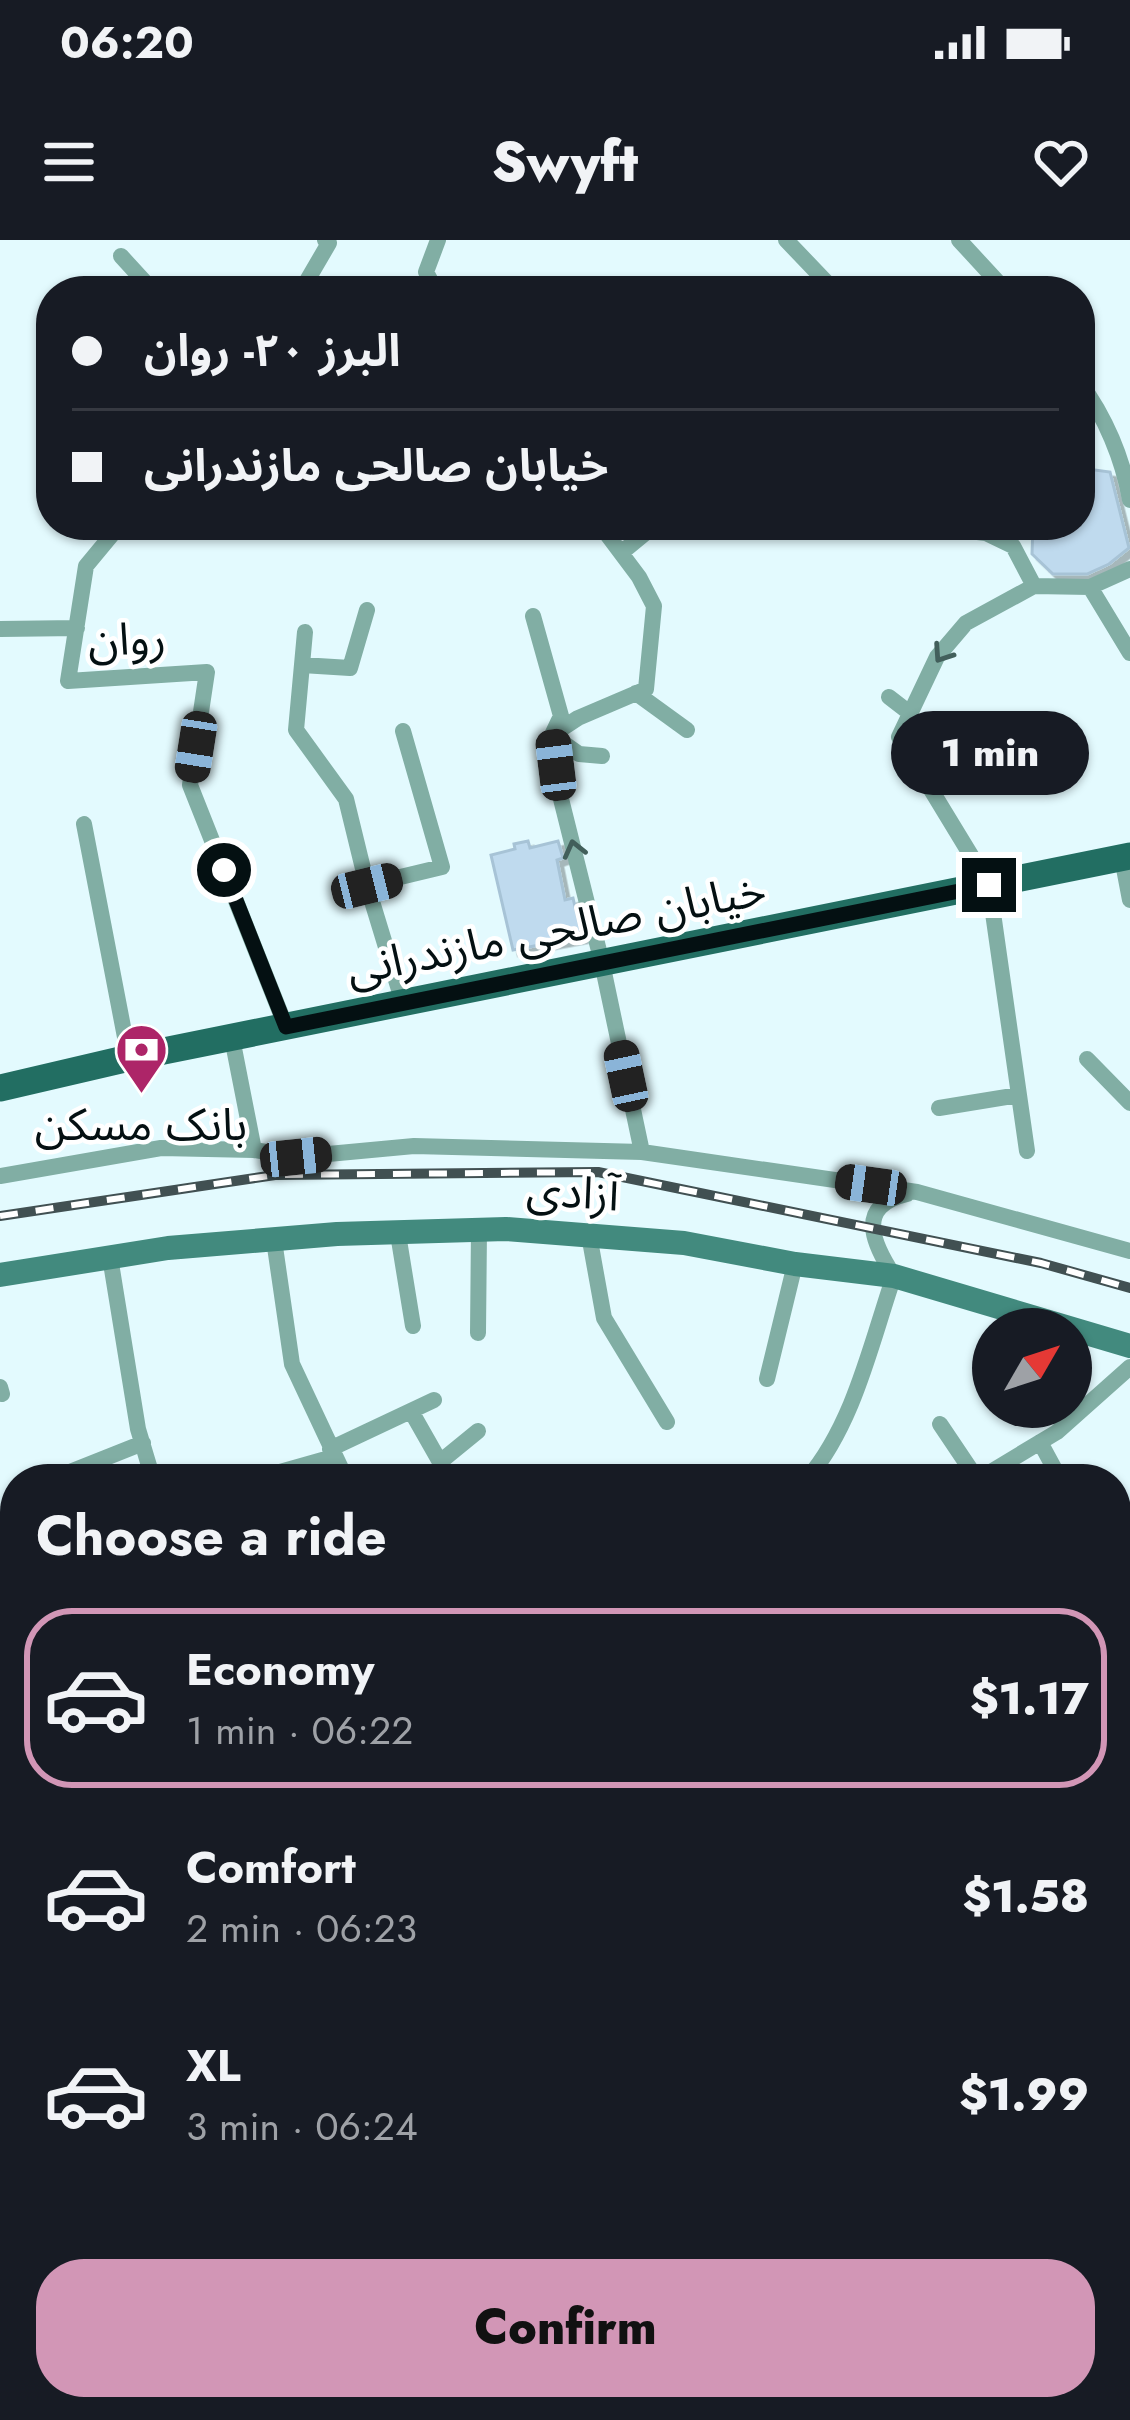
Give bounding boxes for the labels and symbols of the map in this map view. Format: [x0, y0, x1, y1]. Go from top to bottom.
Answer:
street label: روان [87, 605, 167, 673]
one-way arrow [935, 641, 957, 663]
car [173, 709, 219, 785]
callout: 1 min [890, 711, 1088, 795]
car [534, 727, 578, 803]
one-way arrow [563, 840, 588, 860]
route start [197, 843, 251, 897]
street label: خیابان صالحی مازندرانی [341, 856, 771, 1002]
route end [962, 858, 1016, 912]
car [328, 860, 406, 912]
bank icon: بانک مسکن [113, 1022, 169, 1096]
car [601, 1037, 651, 1115]
place label: بانک مسکن [35, 1092, 247, 1157]
car [258, 1135, 334, 1179]
street label: آزادی [525, 1156, 623, 1228]
car [833, 1162, 909, 1208]
north arrow [972, 1308, 1092, 1428]

